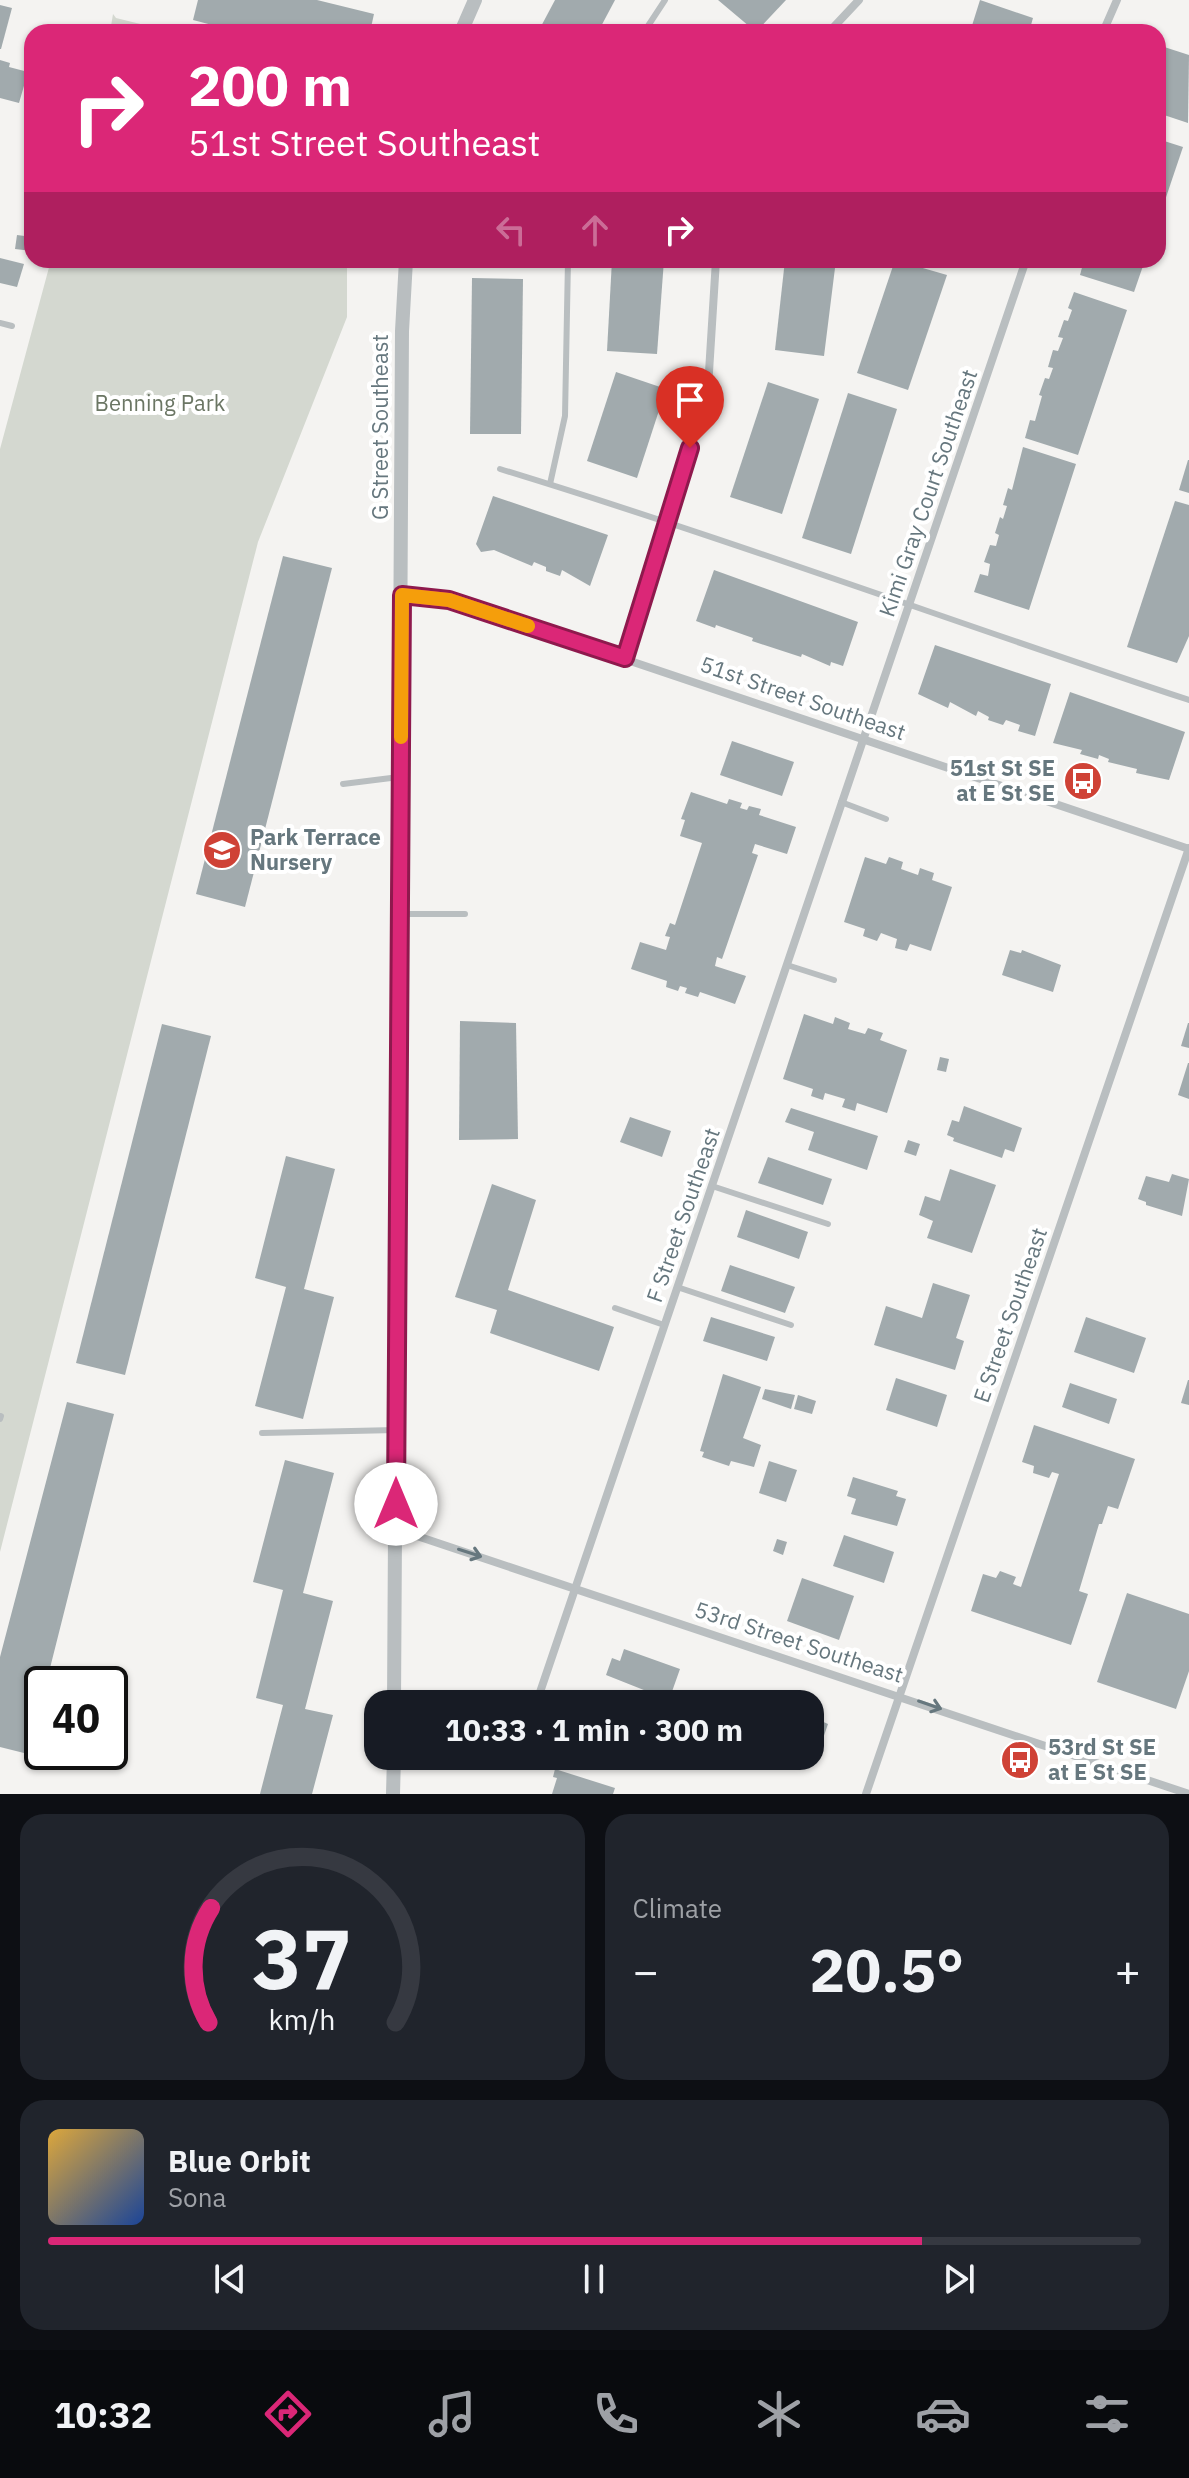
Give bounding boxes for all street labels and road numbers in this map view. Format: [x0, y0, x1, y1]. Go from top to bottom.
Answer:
street label: G Street Southeast [365, 334, 394, 520]
street label: Kimi Gray Court Southeast [872, 365, 984, 620]
street label: 51st Street Southeast [697, 649, 910, 746]
street label: F Street Southeast [639, 1124, 726, 1306]
street label: E Street Southeast [966, 1223, 1053, 1406]
street label: 53rd Street Southeast [691, 1594, 907, 1689]

